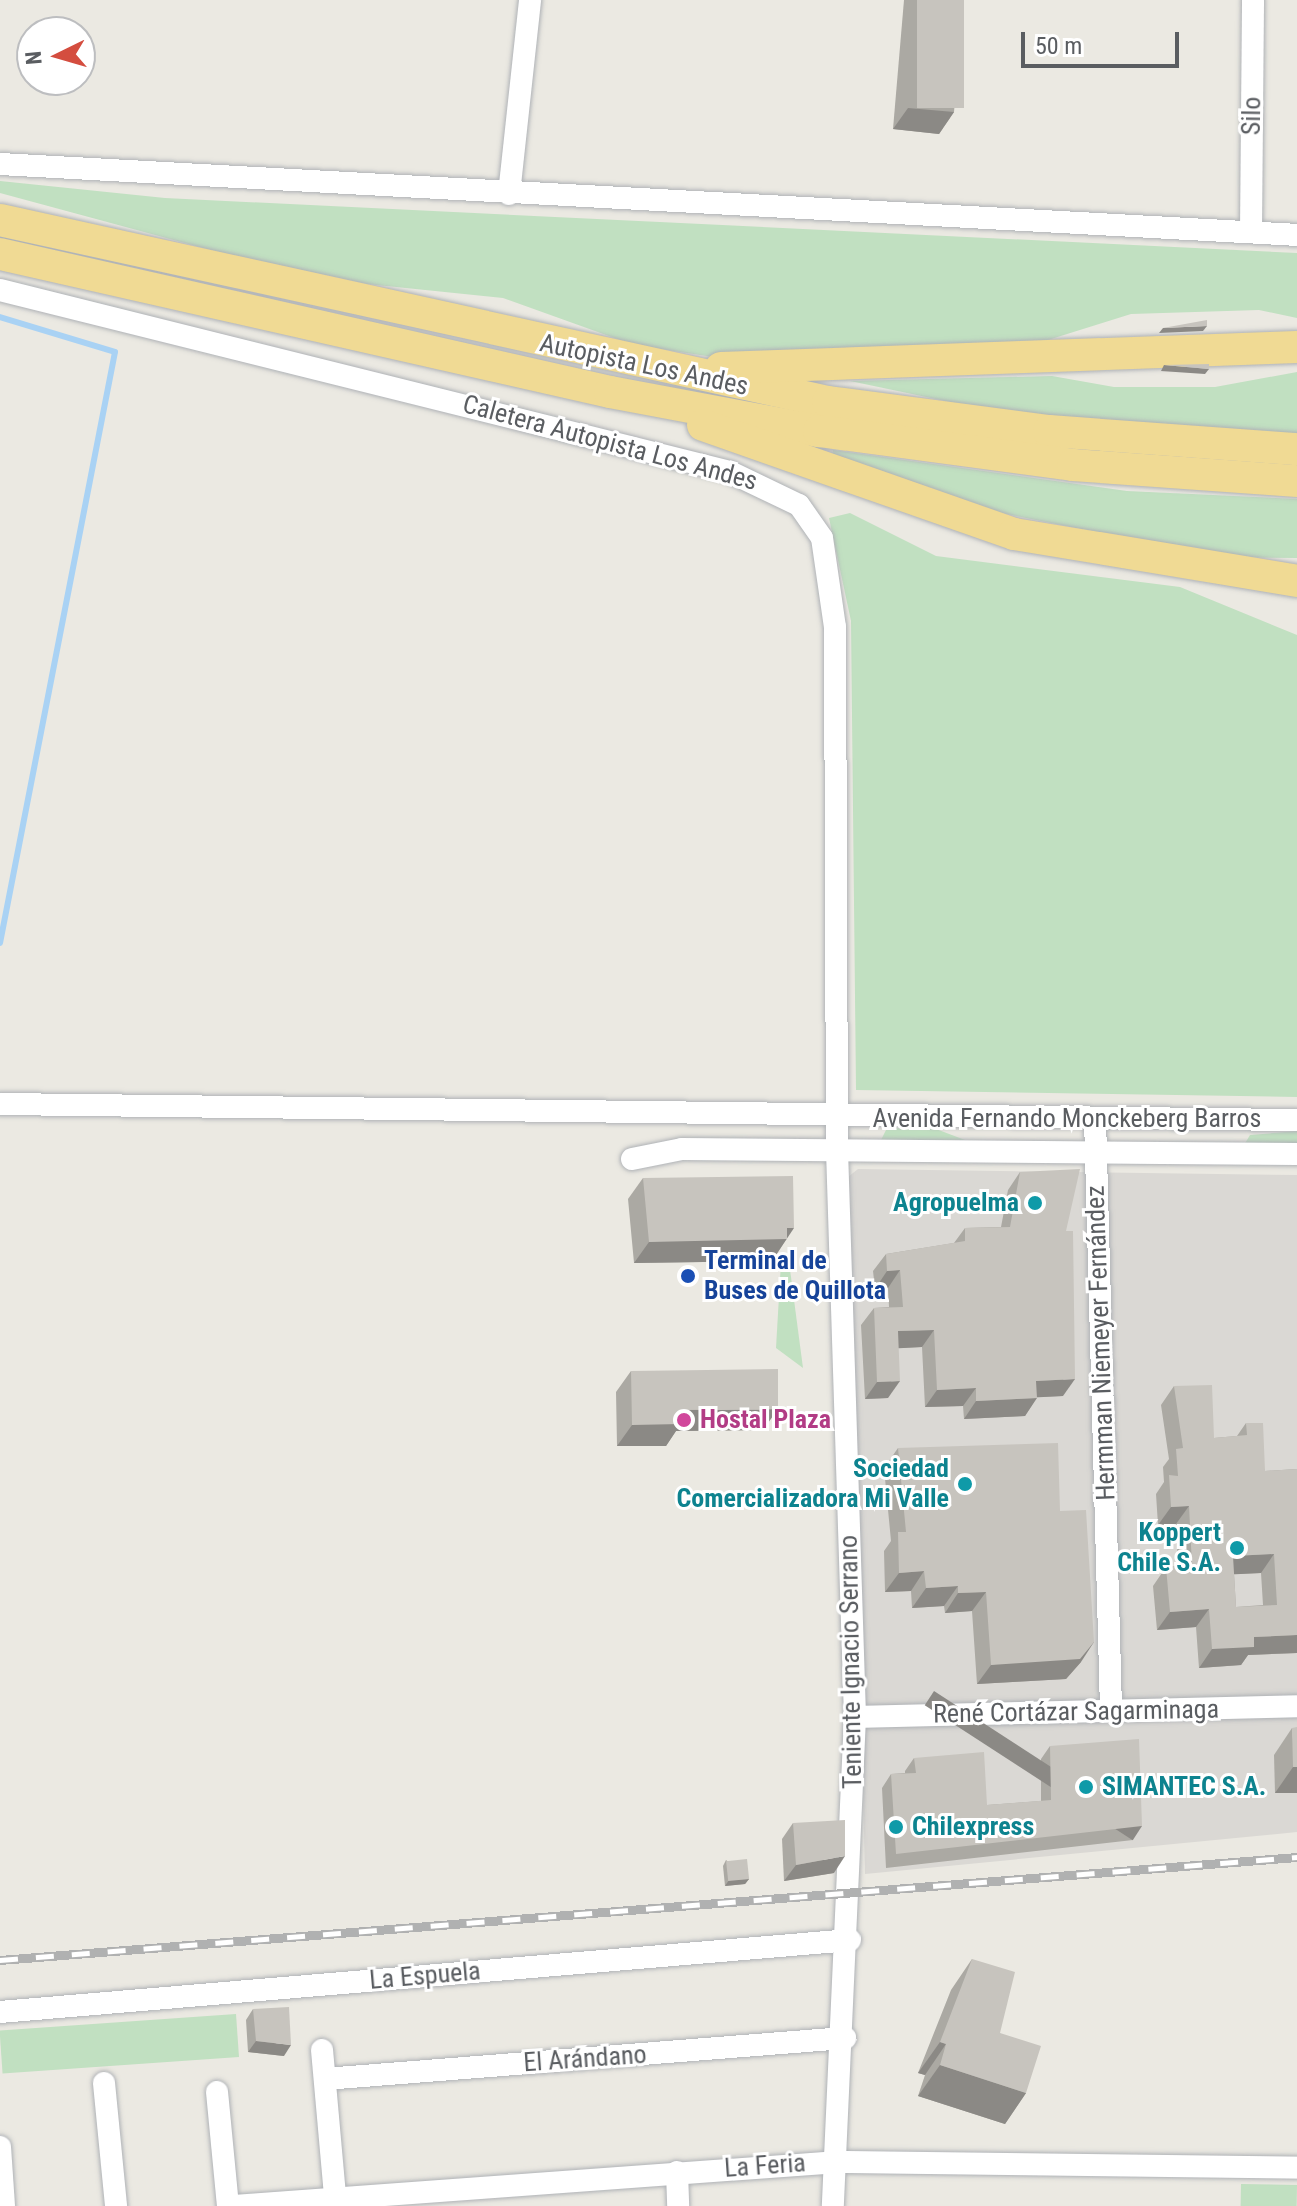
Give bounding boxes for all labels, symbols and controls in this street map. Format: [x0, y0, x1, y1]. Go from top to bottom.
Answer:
north arrow [16, 16, 96, 96]
scale bar [1025, 16, 1183, 66]
text: 50 m [1035, 32, 1082, 60]
text: N [21, 50, 47, 66]
street label: Silo [1236, 96, 1268, 136]
street label: Autopista Los Andes [537, 328, 751, 402]
street label: Caletera Autopista Los Andes [459, 389, 761, 497]
street label: Avenida Fernando Monckeberg Barros [873, 1103, 1261, 1135]
street label: Hermman Niemeyer Fernández [1080, 1185, 1122, 1501]
place label: Agropuelma [893, 1187, 1019, 1219]
marker: Agropuelma [1026, 1194, 1044, 1212]
place label: Terminal de Buses de Quillota [704, 1245, 886, 1306]
marker: Terminal de Buses de Quillota [679, 1267, 697, 1285]
place label: Hostal Plaza [700, 1404, 831, 1436]
marker: Hostal Plaza [675, 1411, 693, 1429]
place label: Sociedad Comercializadora Mi Valle [677, 1453, 949, 1514]
marker: Sociedad Comercializadora Mi Valle [956, 1475, 974, 1493]
place label: Koppert Chile S.A. [1117, 1517, 1221, 1578]
street label: Teniente Ignacio Serrano [833, 1535, 869, 1789]
marker: Koppert Chile S.A. [1228, 1539, 1246, 1557]
street label: René Cortázar Sagarminaga [933, 1694, 1219, 1730]
place label: SIMANTEC S.A. [1102, 1771, 1266, 1803]
marker: SIMANTEC S.A. [1077, 1778, 1095, 1796]
place label: Chilexpress [912, 1811, 1034, 1843]
marker: Chilexpress [887, 1818, 905, 1836]
street label: La Espuela [368, 1956, 482, 1996]
street label: El Arándano [522, 2039, 648, 2079]
street label: La Feria [723, 2148, 807, 2184]

